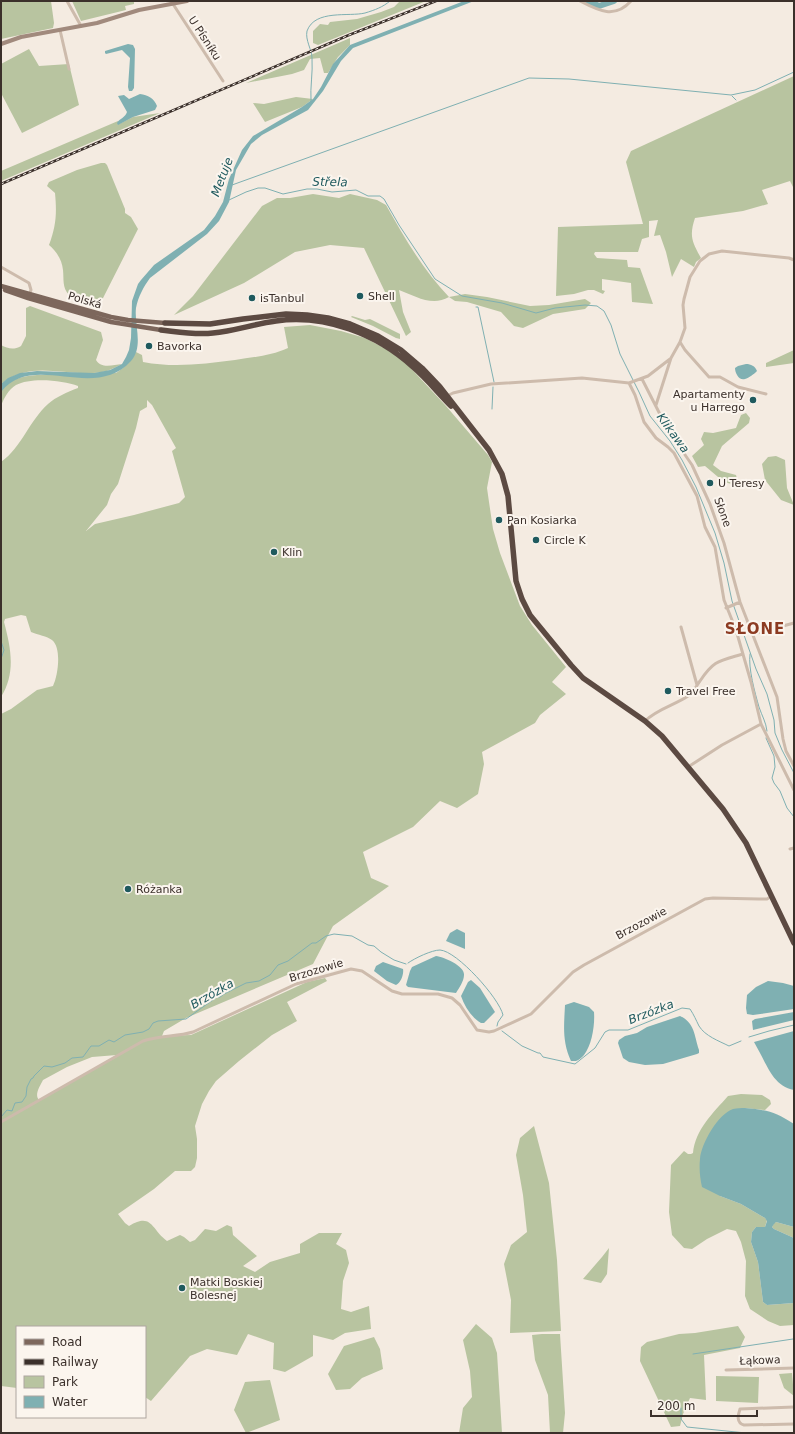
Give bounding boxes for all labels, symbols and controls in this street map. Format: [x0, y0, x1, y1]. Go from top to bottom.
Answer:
street label: U Písníku [186, 14, 224, 63]
water label: Metuje [208, 155, 236, 199]
water label: Střela [312, 175, 348, 189]
street label: Polská [66, 289, 103, 312]
place label: Shell [368, 290, 395, 303]
marker: Shell [355, 291, 365, 301]
place label: isTanbul [260, 292, 304, 305]
marker: isTanbul [247, 293, 257, 303]
place label: Bavorka [157, 340, 202, 353]
marker: Bavorka [144, 341, 154, 351]
place label: Apartamenty u Harrego [673, 388, 745, 414]
marker: Apartamenty u Harrego [748, 395, 758, 405]
water label: Klikawa [654, 410, 692, 456]
place label: U Teresy [718, 477, 765, 490]
marker: U Teresy [705, 478, 715, 488]
street label: Słone [711, 496, 734, 529]
place label: Pan Kosiarka [507, 514, 577, 527]
marker: Pan Kosiarka [494, 515, 504, 525]
place label: Circle K [544, 534, 586, 547]
marker: Circle K [531, 535, 541, 545]
place label: Klin [282, 546, 302, 559]
marker: Klin [269, 547, 279, 557]
district label: SŁONE [725, 620, 785, 638]
place label: Travel Free [675, 685, 736, 698]
marker: Travel Free [663, 686, 673, 696]
place label: Różanka [136, 883, 182, 896]
marker: Różanka [123, 884, 133, 894]
street label: Brzozowie [614, 904, 669, 942]
street label: Brzozowie [288, 956, 345, 985]
water label: Brzózka [188, 976, 236, 1012]
water label: Brzózka [626, 997, 676, 1027]
place label: Matki Boskiej Bolesnej [190, 1276, 263, 1302]
marker: Matki Boskiej Bolesnej [177, 1283, 187, 1293]
legend [16, 1326, 146, 1418]
text: Road [52, 1335, 82, 1349]
street label: Łąkowa [738, 1353, 781, 1368]
text: Railway [52, 1355, 98, 1369]
text: Park [52, 1375, 78, 1389]
scale bar [651, 1392, 757, 1418]
text: Water [52, 1395, 88, 1409]
text: 200 m [657, 1399, 695, 1413]

